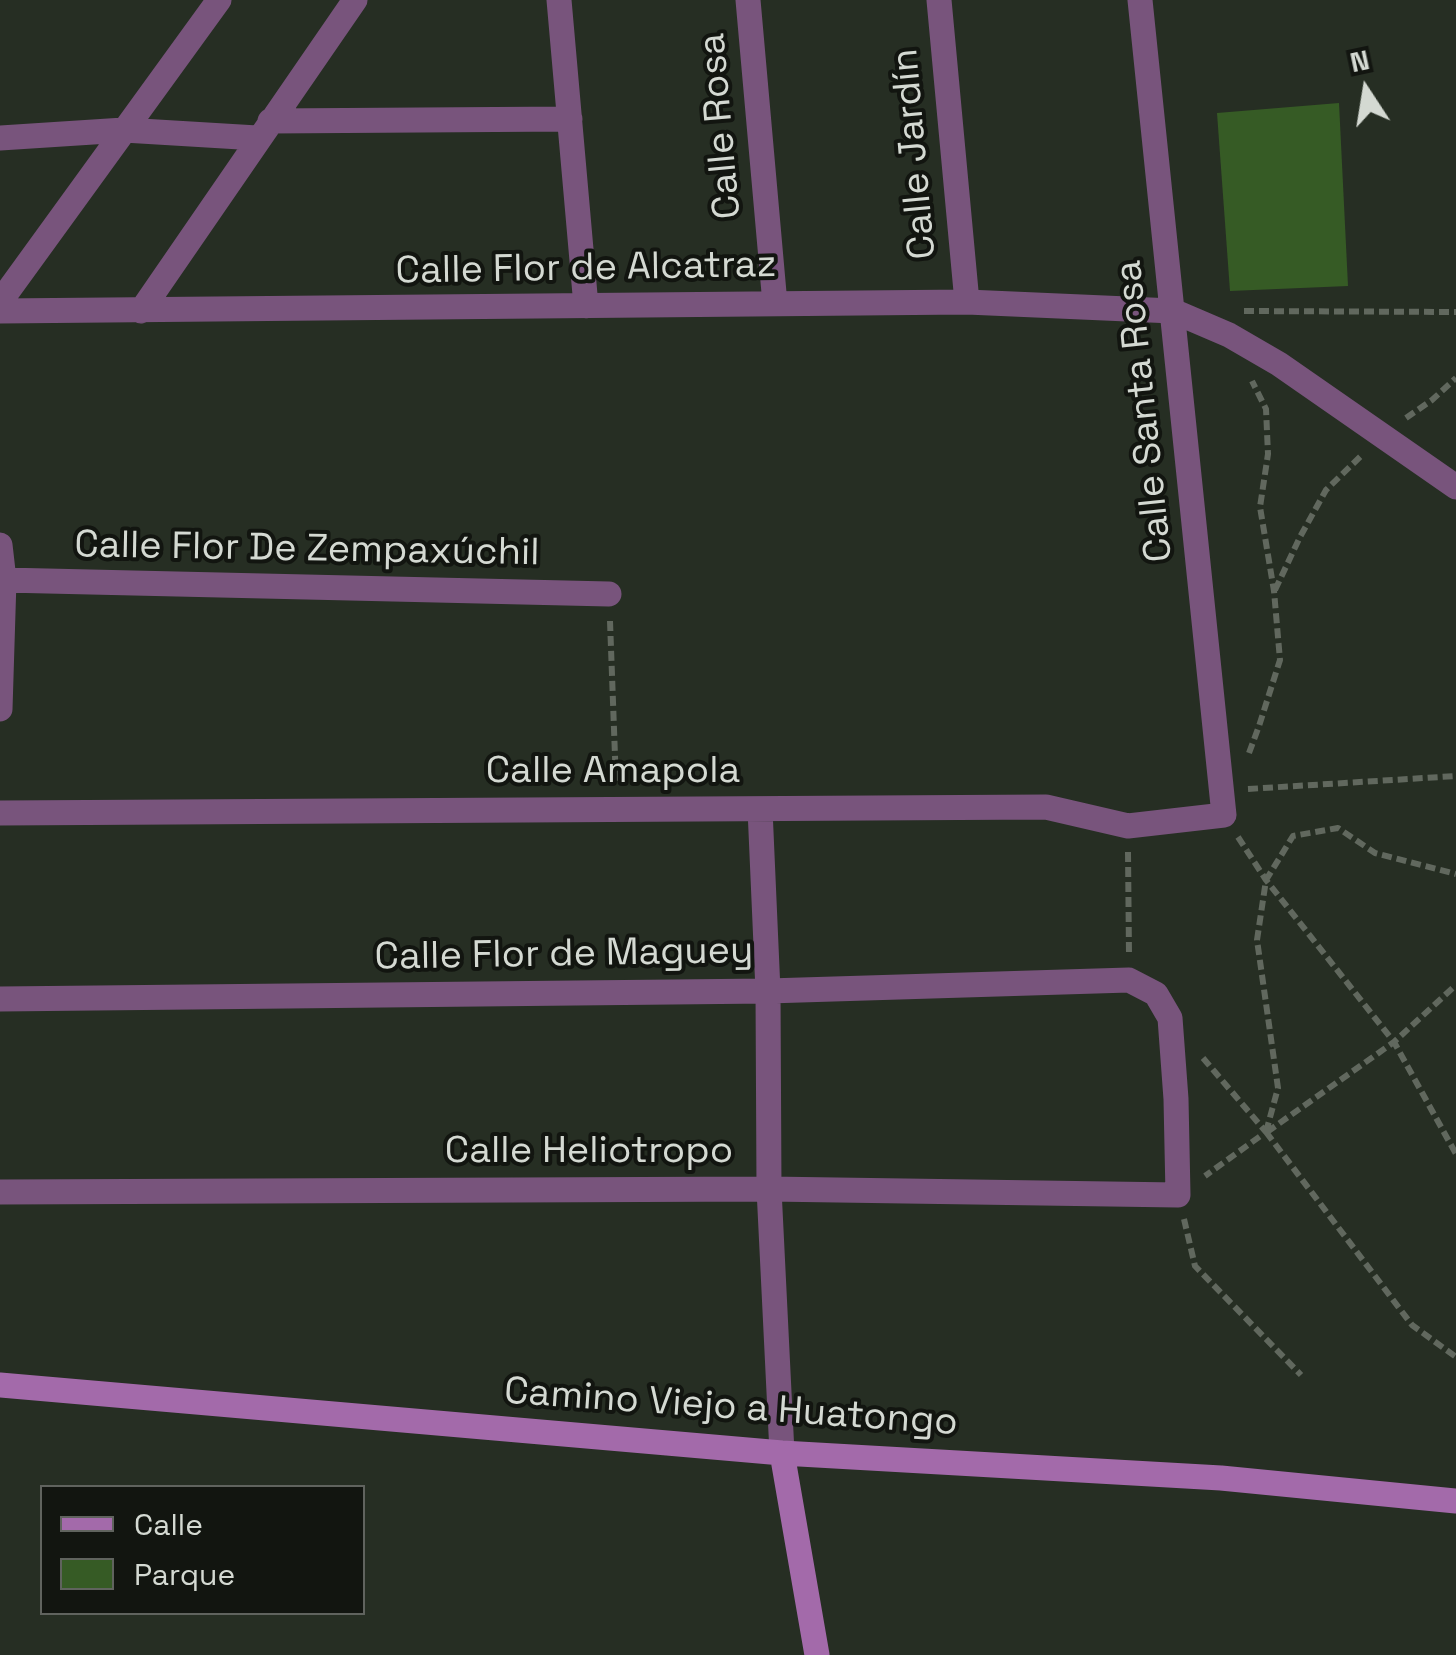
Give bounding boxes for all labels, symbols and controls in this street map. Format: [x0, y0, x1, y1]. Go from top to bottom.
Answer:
street label: Calle Rosa [690, 31, 752, 221]
north arrow [1316, 40, 1416, 140]
text: N [1347, 41, 1373, 80]
street label: Calle Jardín [883, 47, 947, 261]
street label: Calle Flor de Alcatraz [395, 243, 777, 295]
street label: Calle Santa Rosa [1106, 258, 1184, 564]
street label: Calle Flor De Zempaxúchil [74, 523, 540, 577]
street label: Calle Amapola [486, 749, 740, 795]
street label: Calle Flor de Maguey [374, 929, 754, 981]
street label: Calle Heliotropo [445, 1129, 733, 1175]
street label: Camino Viejo a Huatongo [503, 1369, 959, 1447]
legend [40, 1485, 365, 1615]
text: Calle [134, 1505, 203, 1544]
text: Parque [134, 1555, 235, 1594]

